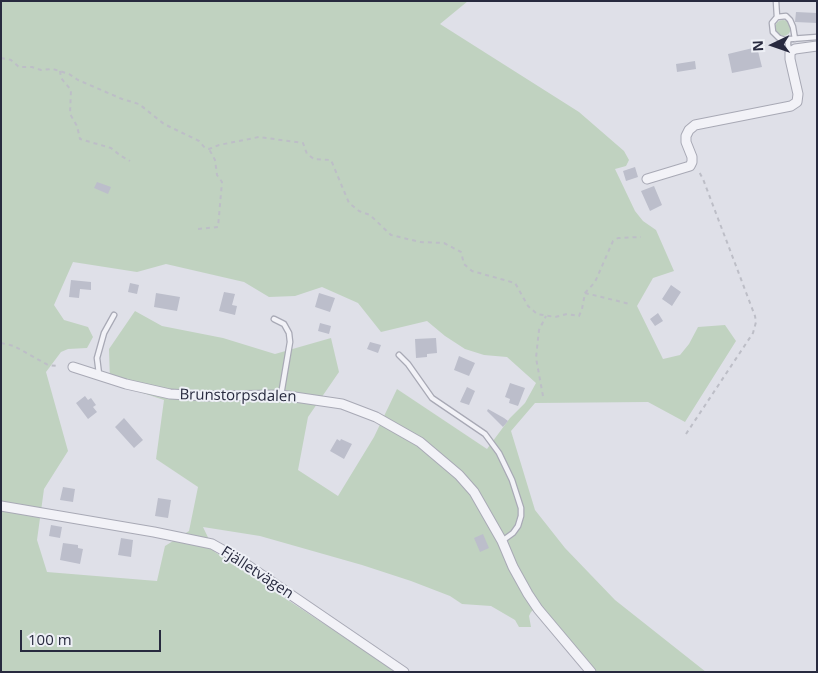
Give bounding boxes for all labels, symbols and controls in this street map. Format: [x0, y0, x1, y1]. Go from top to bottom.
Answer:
north arrow [748, 20, 798, 70]
text: N [748, 40, 767, 52]
street label: Brunstorpsdalen [179, 386, 297, 406]
street label: Fjälletvägen [217, 543, 297, 603]
scale bar [22, 620, 164, 652]
text: 100 m [28, 629, 72, 649]

